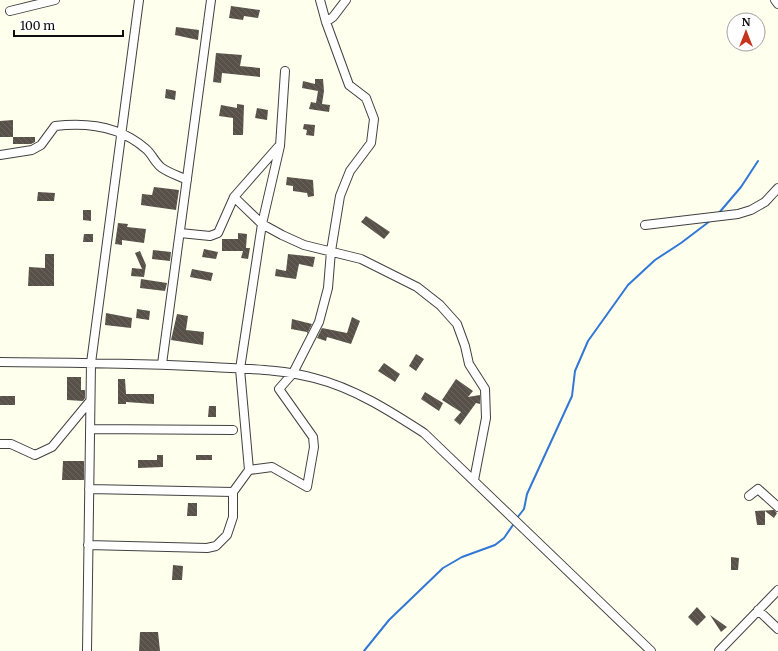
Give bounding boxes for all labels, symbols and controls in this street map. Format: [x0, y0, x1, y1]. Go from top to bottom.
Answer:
scale bar [14, 12, 123, 38]
north arrow [726, 12, 766, 52]
text: N [742, 15, 751, 29]
text: 100 m [20, 18, 55, 33]

